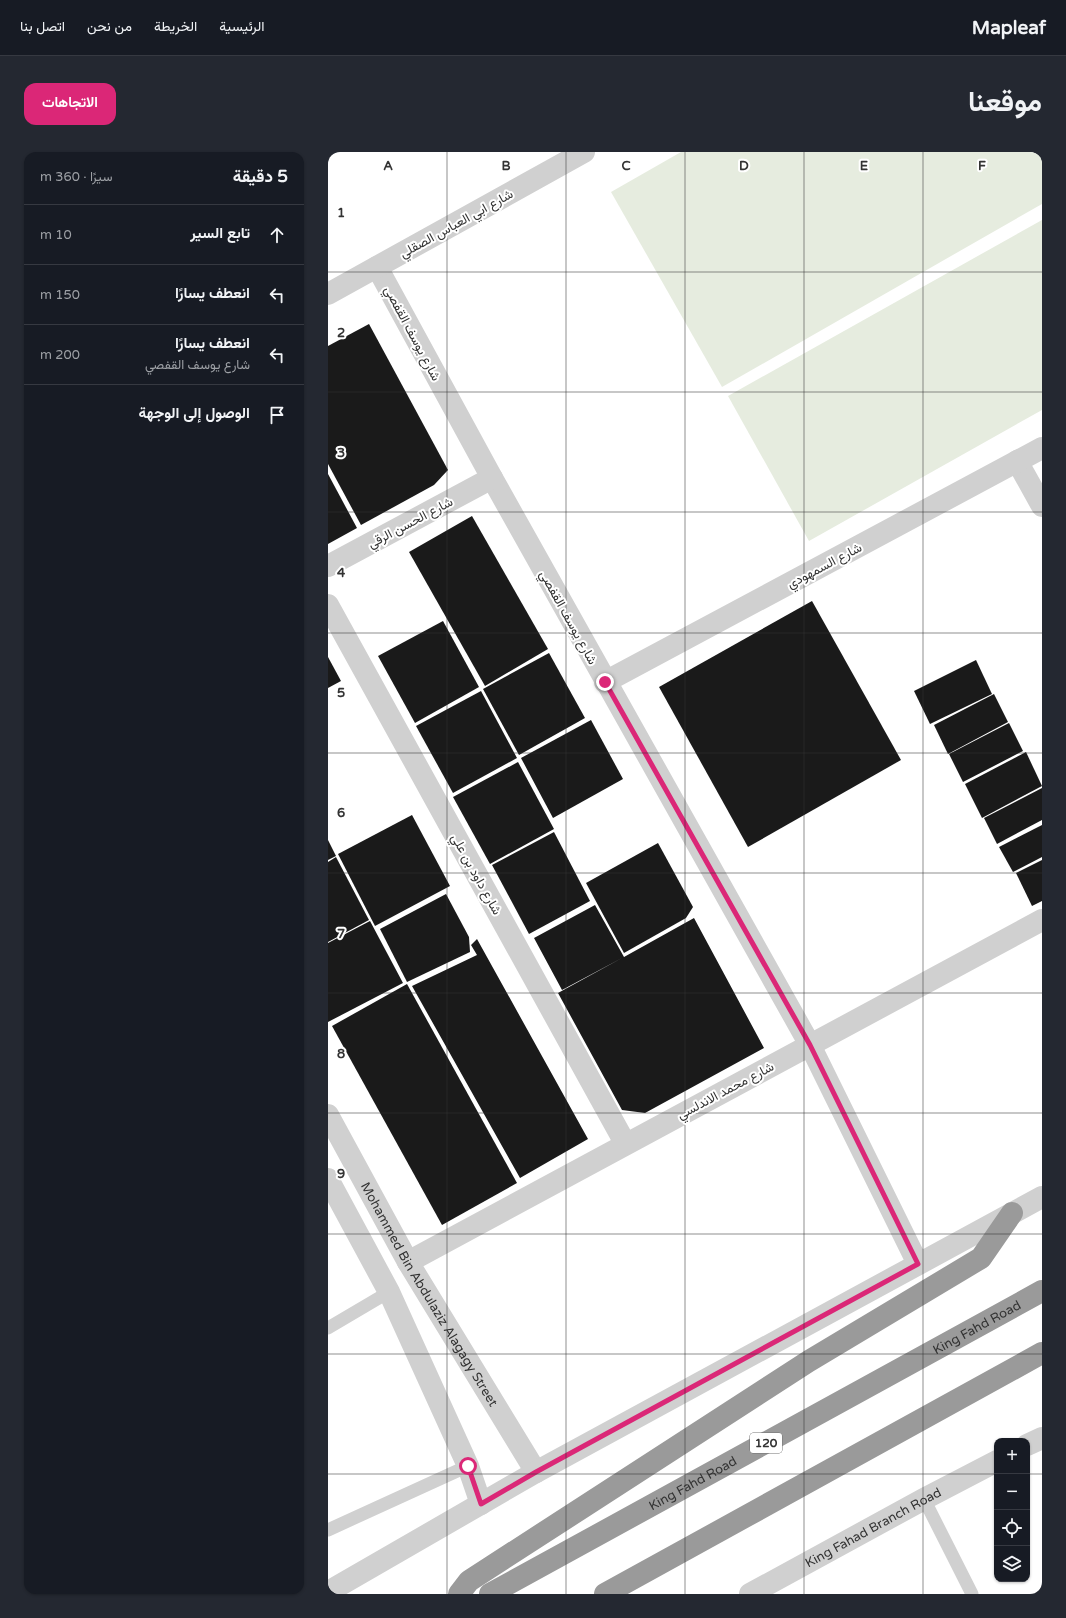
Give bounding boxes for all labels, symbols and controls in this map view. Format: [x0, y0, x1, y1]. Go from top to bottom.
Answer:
text: Mapleaf [972, 17, 1046, 39]
text: اتصل بنا [20, 18, 65, 35]
text: من نحن [87, 18, 132, 35]
text: الخريطة [154, 18, 197, 35]
text: الرئيسية [219, 18, 265, 35]
button: الاتجاهات [24, 83, 116, 125]
text: موقعنا [968, 85, 1042, 119]
text: A [383, 158, 393, 174]
text: B [501, 158, 511, 174]
text: C [621, 158, 631, 174]
text: D [739, 158, 749, 174]
text: E [860, 158, 868, 174]
text: F [978, 158, 986, 174]
text: 5 دقيقة [233, 166, 288, 187]
text: سيرًا · 360 m [40, 169, 113, 185]
street label: شارع ابي العباس الصقلي [397, 186, 517, 263]
text: 1 [337, 205, 345, 221]
text: تابع السير [190, 224, 250, 242]
icon: ahead [266, 224, 288, 246]
text: 10 m [40, 227, 72, 243]
street label: شارع يوسف القفصي [379, 283, 444, 385]
text: انعطف يسارًا [175, 284, 250, 302]
icon: left [266, 284, 288, 306]
text: 150 m [40, 287, 80, 303]
text: 2 [337, 325, 345, 341]
text: انعطف يسارًا [175, 334, 250, 352]
icon: left [266, 344, 288, 366]
text: 200 m [40, 347, 80, 363]
text: شارع يوسف القفصي [145, 357, 250, 373]
text: الوصول إلى الوجهة [139, 404, 250, 422]
icon: arrive [266, 404, 288, 426]
text: 3 [337, 445, 345, 461]
street label: شارع الحسن الرقي [365, 494, 457, 554]
street label: شارع السمهودي [784, 539, 866, 594]
text: 4 [337, 565, 346, 581]
street label: شارع يوسف القفصي [534, 568, 601, 668]
route end [596, 673, 614, 691]
text: 5 [337, 685, 345, 701]
text: 6 [337, 805, 345, 821]
street label: شارع داود بن علي [446, 831, 505, 919]
text: 7 [337, 926, 345, 942]
text: 8 [337, 1046, 345, 1062]
street label: شارع محمد الاندلسي [674, 1059, 778, 1125]
text: 9 [337, 1166, 345, 1182]
street label: Mohammed Bin Abdulaziz Alagagy Street [357, 1180, 501, 1410]
street label: King Fahd Road [930, 1297, 1024, 1358]
road number: 120 [750, 1433, 782, 1453]
map controls [994, 1438, 1030, 1582]
button: + [994, 1438, 1030, 1474]
street label: King Fahd Road [646, 1453, 740, 1514]
route start [459, 1457, 477, 1475]
button: − [994, 1474, 1030, 1510]
street label: King Fahad Branch Road [803, 1484, 944, 1571]
button: locate [994, 1510, 1030, 1546]
button: layers [994, 1546, 1030, 1582]

